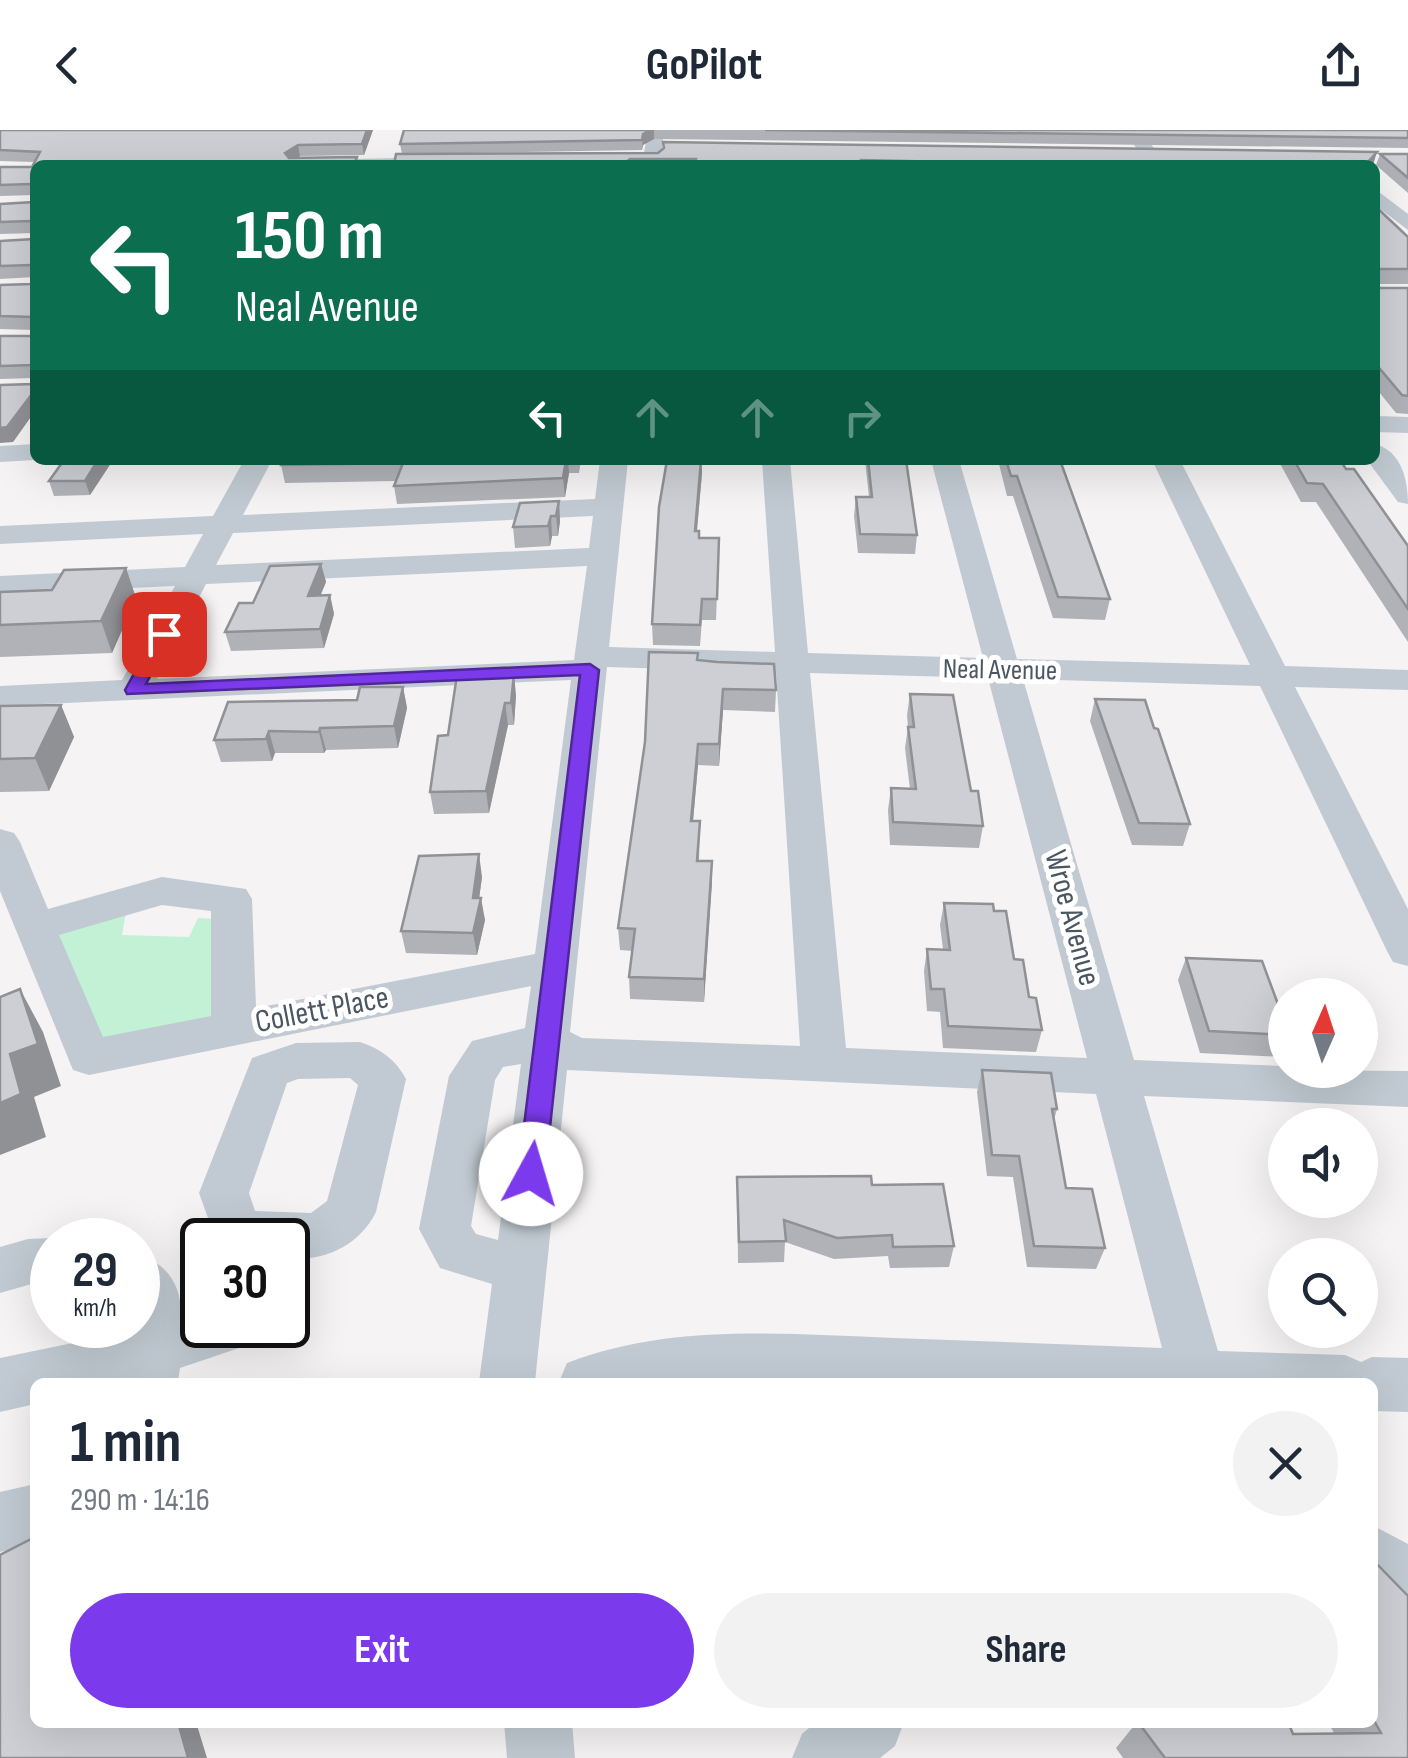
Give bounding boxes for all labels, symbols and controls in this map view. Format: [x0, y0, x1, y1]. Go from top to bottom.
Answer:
icon: back [40, 38, 95, 93]
text: GoPilot [646, 38, 762, 93]
icon: share [1313, 38, 1368, 93]
text: 150 m [235, 195, 384, 279]
icon: left [70, 200, 200, 330]
text: Neal Avenue [235, 280, 419, 335]
icon: left [520, 390, 575, 445]
icon: ahead [625, 390, 680, 445]
icon: ahead [730, 390, 785, 445]
icon: right [835, 390, 890, 445]
pin [122, 592, 207, 677]
icon: arrive [137, 607, 192, 662]
street label: Neal Avenue [943, 653, 1057, 687]
street label: Wroe Avenue [1035, 846, 1109, 990]
street label: Collett Place [252, 978, 392, 1042]
north arrow [1268, 978, 1378, 1088]
map controls [1268, 978, 1378, 1348]
button: sound [1268, 1108, 1378, 1218]
position arrow [479, 1122, 583, 1226]
speed limit sign: 30 [180, 1218, 310, 1348]
button: search [1268, 1238, 1378, 1348]
text: 29 [72, 1241, 118, 1301]
text: km/h [73, 1293, 117, 1324]
text: 1 min [70, 1407, 182, 1479]
button: close [1233, 1411, 1338, 1516]
text: 290 m · 14:16 [70, 1481, 210, 1520]
button: Exit [70, 1593, 694, 1708]
button: Share [714, 1593, 1338, 1708]

